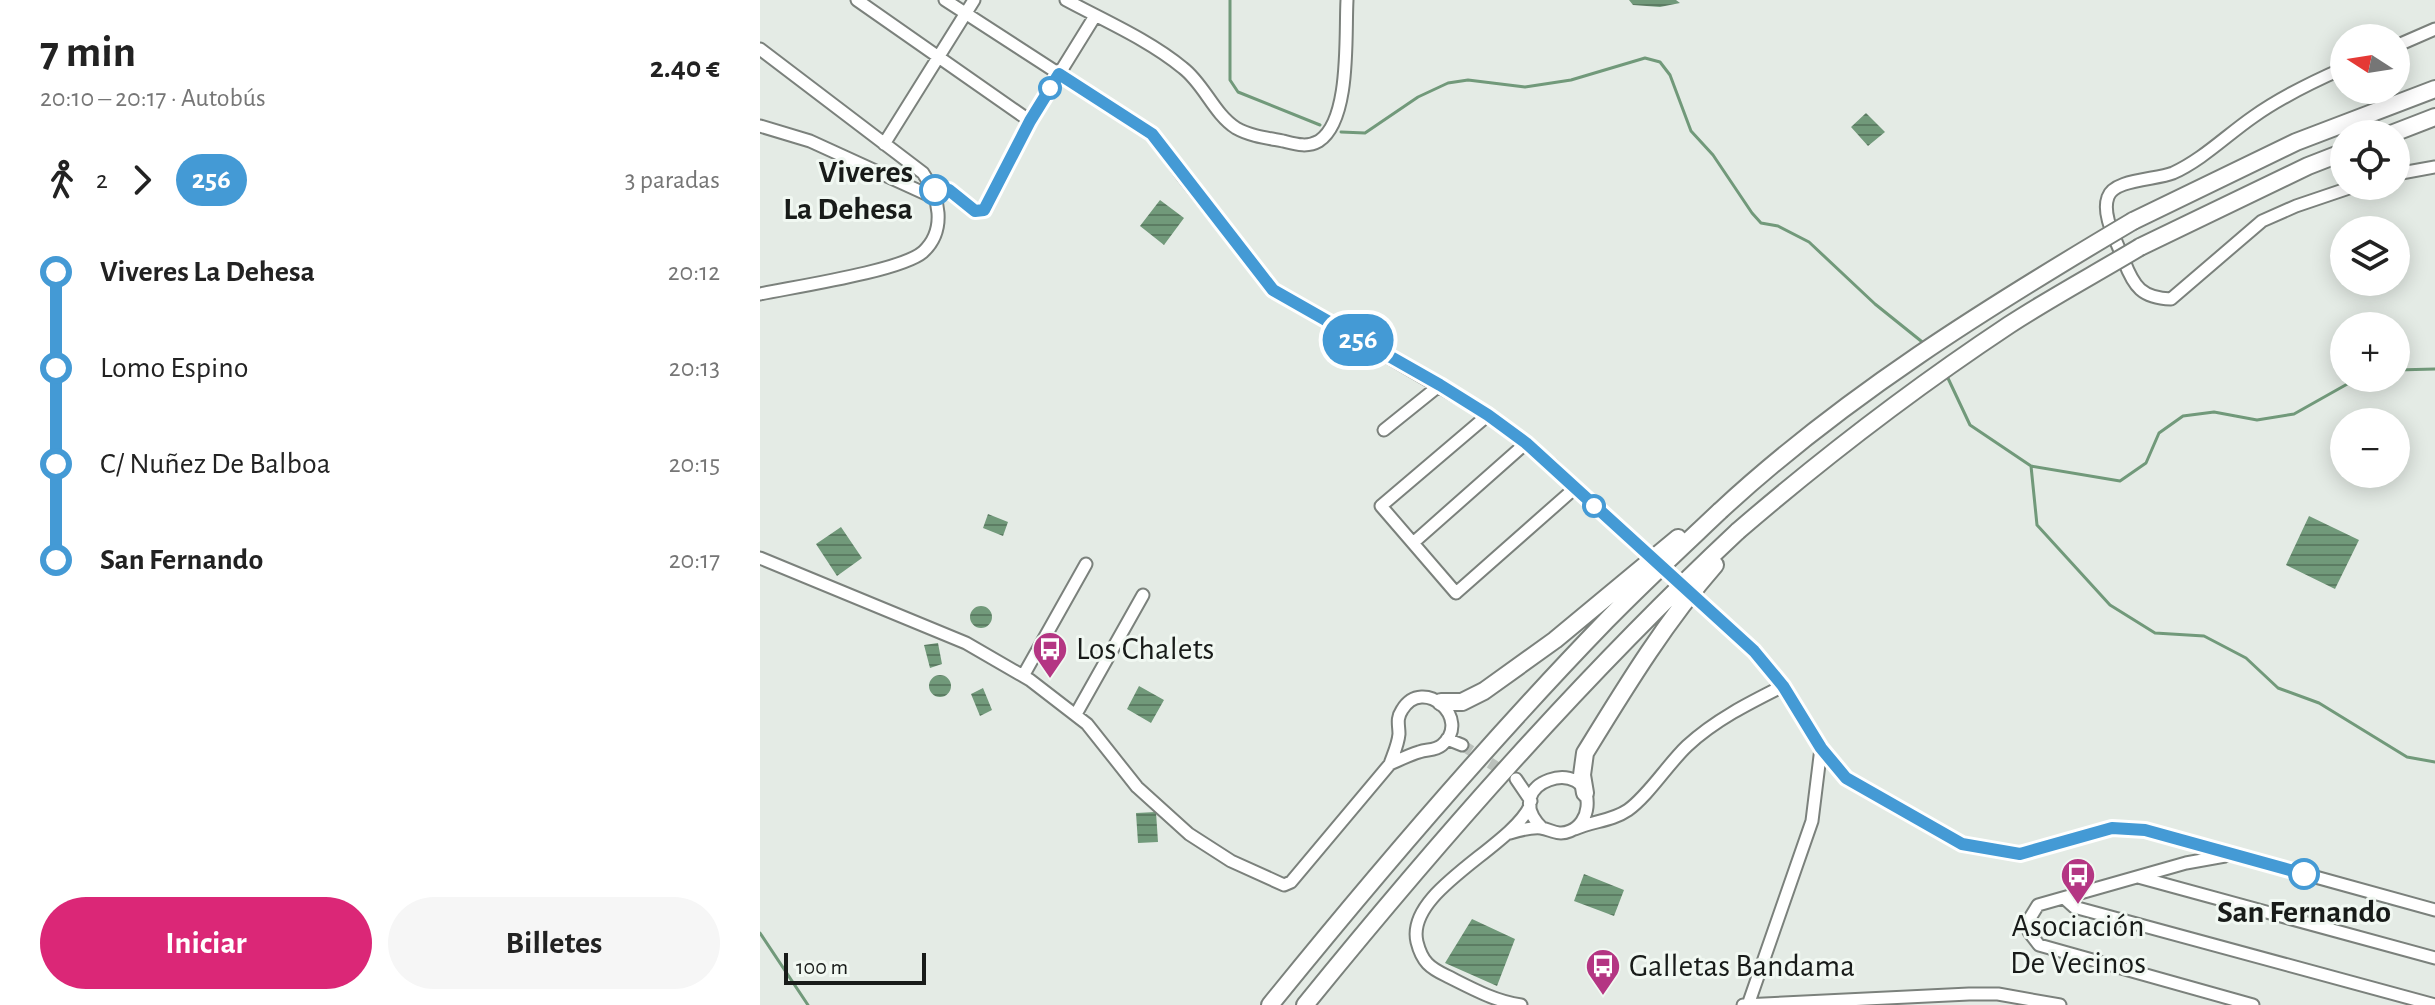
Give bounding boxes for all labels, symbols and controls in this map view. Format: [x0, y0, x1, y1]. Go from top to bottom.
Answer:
north arrow [2330, 24, 2410, 104]
map controls [2330, 24, 2410, 488]
text: 7 min [40, 31, 136, 75]
text: 2.40 € [650, 53, 720, 83]
unlabelled marker [1039, 77, 1061, 99]
text: 20:10 – 20:17 · Autobús [40, 85, 266, 111]
button: locate [2330, 120, 2410, 200]
place label: Viveres La Dehesa [783, 156, 913, 225]
icon: walk [40, 158, 84, 202]
icon: forward [120, 158, 164, 202]
text: 256 [192, 166, 231, 194]
text: 2 [96, 167, 108, 193]
text: 3 paradas [625, 167, 720, 193]
marker: Viveres La Dehesa [920, 175, 950, 205]
button: layers [2330, 216, 2410, 296]
text: Viveres La Dehesa [100, 257, 315, 287]
text: 20:12 [668, 259, 720, 285]
button: + [2330, 312, 2410, 392]
line badge: 256 [1312, 314, 1404, 366]
text: 256 [1339, 326, 1377, 354]
text: Lomo Espino [100, 353, 248, 383]
text: 20:13 [669, 355, 720, 381]
button: − [2330, 408, 2410, 488]
text: C/ Nuñez De Balboa [100, 449, 331, 479]
text: 20:15 [669, 451, 720, 477]
unlabelled marker [1583, 495, 1605, 517]
text: San Fernando [100, 545, 263, 575]
text: 20:17 [669, 547, 720, 573]
bus stop icon: Los Chalets [1031, 630, 1069, 680]
place label: Los Chalets [1076, 633, 1214, 665]
bus stop icon: Asociación De Vecinos [2059, 856, 2097, 906]
marker: San Fernando [2289, 859, 2319, 889]
place label: San Fernando [2217, 896, 2391, 928]
button: Iniciar [40, 897, 372, 989]
button: Billetes [388, 897, 720, 989]
place label: Asociación De Vecinos [2010, 910, 2146, 979]
bus stop icon: Galletas Bandama [1584, 947, 1622, 997]
scale bar [784, 949, 926, 985]
place label: Galletas Bandama [1629, 950, 1855, 982]
text: 100 m [796, 956, 848, 978]

